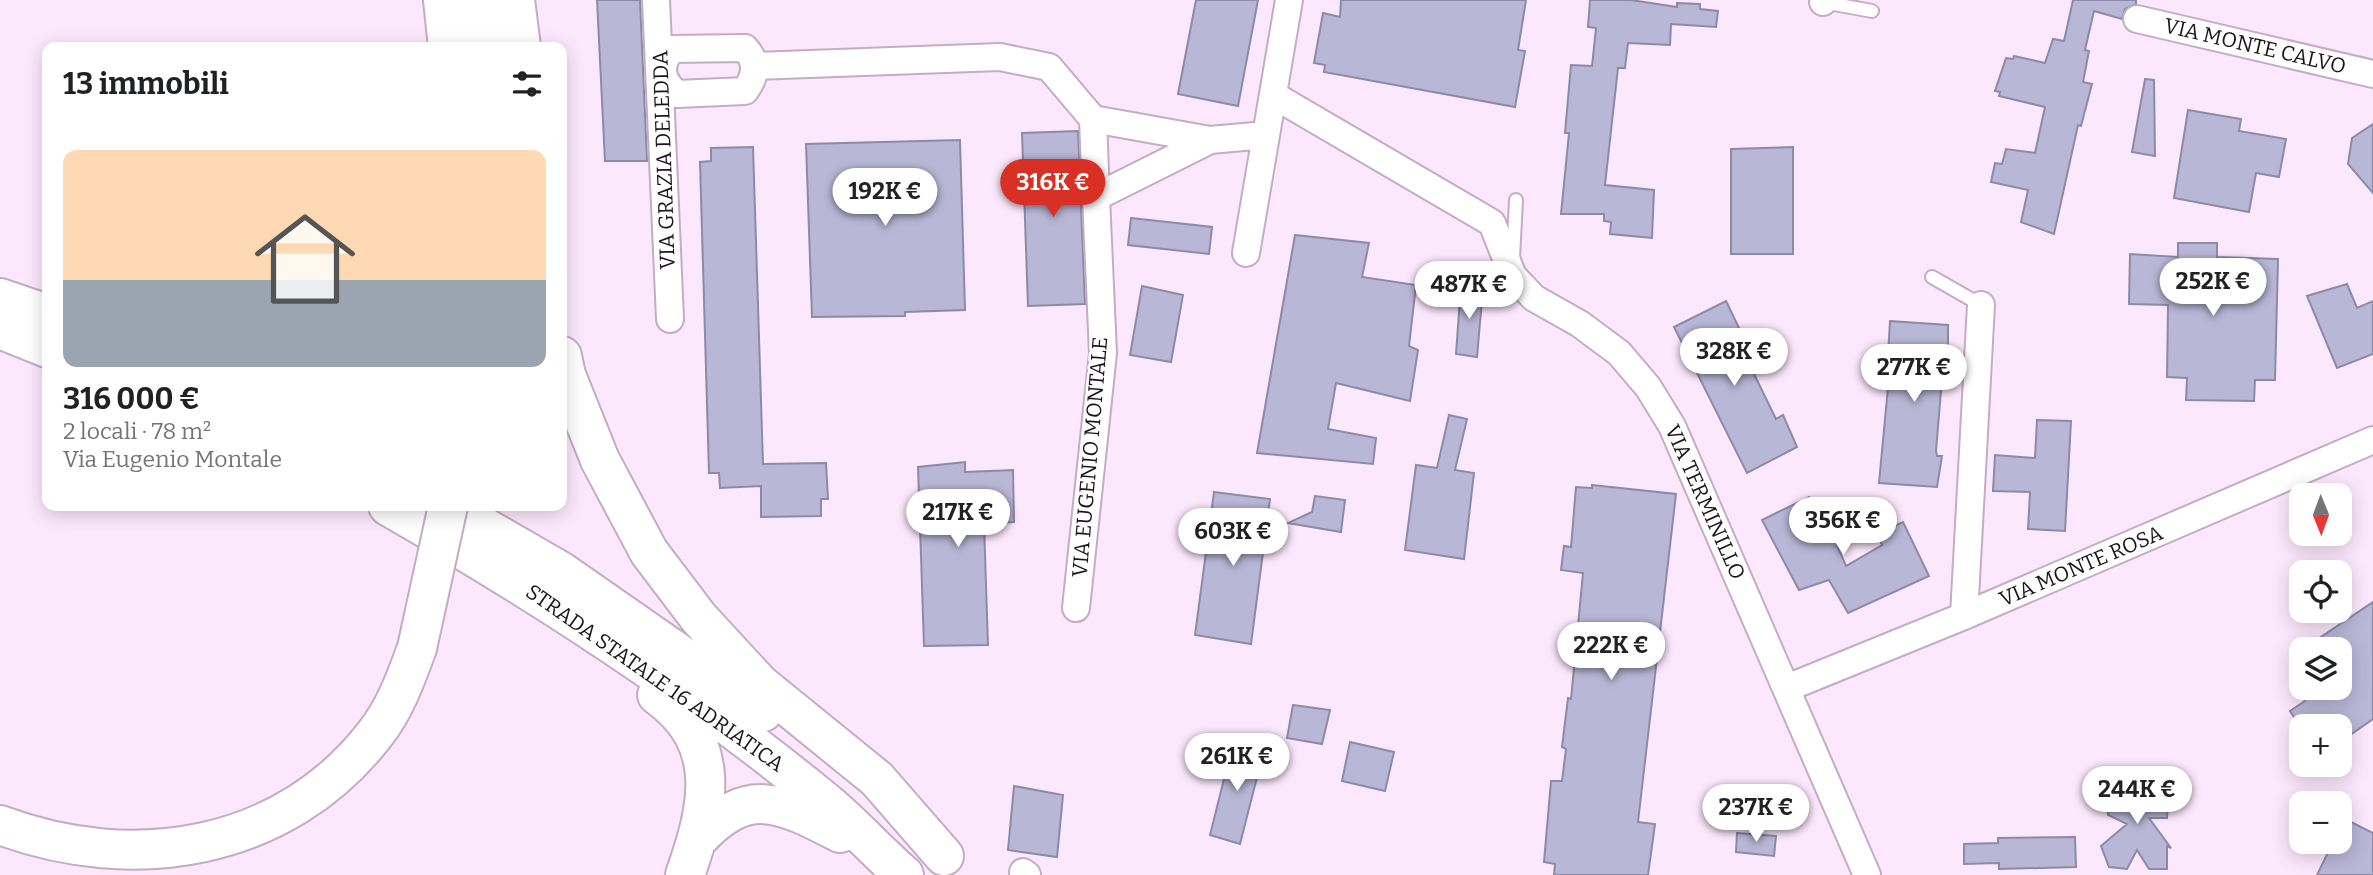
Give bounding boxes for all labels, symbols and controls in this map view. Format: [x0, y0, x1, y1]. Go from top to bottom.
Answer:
street label: VIA MONTE CALVO [2162, 12, 2348, 80]
street label: VIA GRAZIA DELEDDA [647, 50, 681, 270]
icon: filters [508, 65, 546, 103]
text: 13 immobili [63, 66, 229, 102]
pin: 316K € [996, 160, 1110, 219]
pin: 192K € [828, 168, 942, 228]
text: 316K € [1016, 168, 1090, 196]
text: 192K € [848, 177, 922, 205]
icon: home [242, 196, 368, 322]
pin: 252K € [2156, 258, 2270, 318]
pin: 487K € [1412, 262, 1526, 321]
text: 252K € [2176, 267, 2250, 295]
text: 487K € [1431, 270, 1507, 298]
pin: 328K € [1677, 328, 1791, 388]
street label: VIA EUGENIO MONTALE [1067, 336, 1113, 578]
text: 328K € [1696, 337, 1772, 365]
pin: 277K € [1857, 344, 1971, 404]
text: 277K € [1877, 353, 1951, 381]
text: 316 000 € [63, 381, 200, 417]
text: 2 locali · 78 m² [63, 417, 211, 445]
street label: VIA TERMINILLO [1659, 421, 1751, 583]
text: Via Eugenio Montale [63, 445, 282, 473]
north arrow [2289, 483, 2352, 546]
map controls [2289, 483, 2352, 854]
pin: 217K € [901, 490, 1015, 549]
text: 217K € [922, 498, 994, 526]
pin: 356K € [1786, 498, 1900, 557]
text: 356K € [1805, 506, 1881, 534]
pin: 603K € [1176, 508, 1290, 568]
text: 603K € [1194, 517, 1272, 545]
street label: VIA MONTE ROSA [1995, 520, 2167, 612]
button: locate [2289, 560, 2352, 623]
street label: STRADA STATALE 16 ADRIATICA [521, 579, 789, 777]
pin: 222K € [1554, 622, 1668, 682]
text: 222K € [1573, 631, 1649, 659]
button: layers [2289, 637, 2352, 700]
button: + [2289, 714, 2352, 777]
pin: 261K € [1180, 734, 1294, 793]
text: 261K € [1201, 742, 1273, 770]
pin: 244K € [2080, 766, 2194, 826]
text: 244K € [2098, 775, 2176, 803]
pin: 237K € [1699, 784, 1813, 844]
button: − [2289, 791, 2352, 854]
text: 237K € [1718, 793, 1794, 821]

